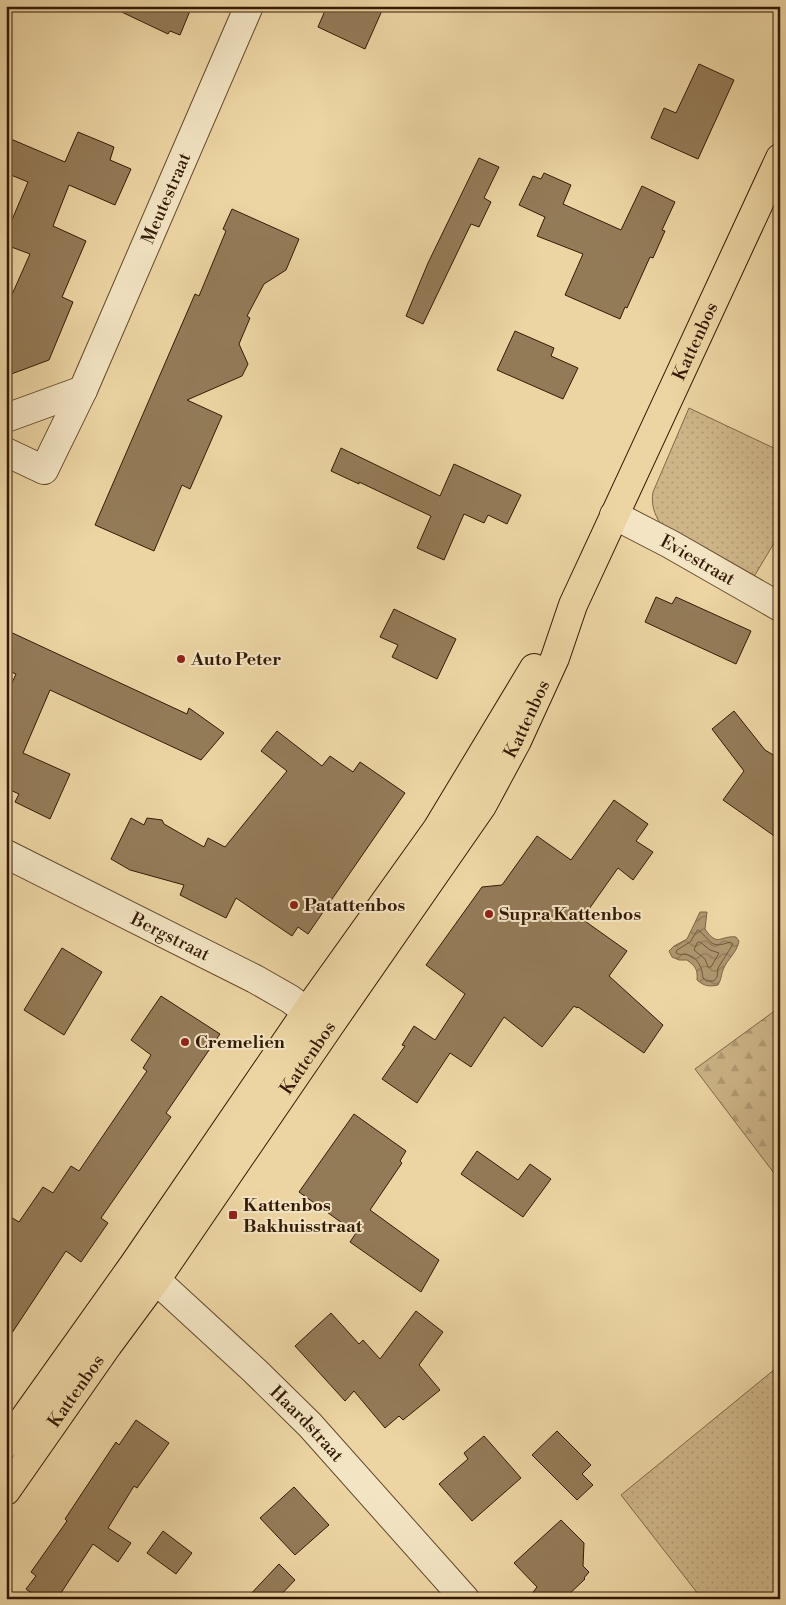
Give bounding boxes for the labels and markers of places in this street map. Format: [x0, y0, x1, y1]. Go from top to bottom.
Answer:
place label: Auto Peter [190, 648, 281, 671]
marker: Auto Peter [175, 653, 187, 665]
place label: Patattenbos [304, 894, 406, 917]
marker: Patattenbos [288, 899, 300, 911]
place label: Supra Kattenbos [499, 903, 641, 926]
marker: Supra Kattenbos [483, 908, 495, 920]
place label: Cremelien [195, 1031, 285, 1054]
marker: Cremelien [179, 1036, 191, 1048]
place label: Kattenbos Bakhuisstraat [243, 1194, 363, 1238]
marker: Kattenbos Bakhuisstraat [227, 1209, 239, 1221]

